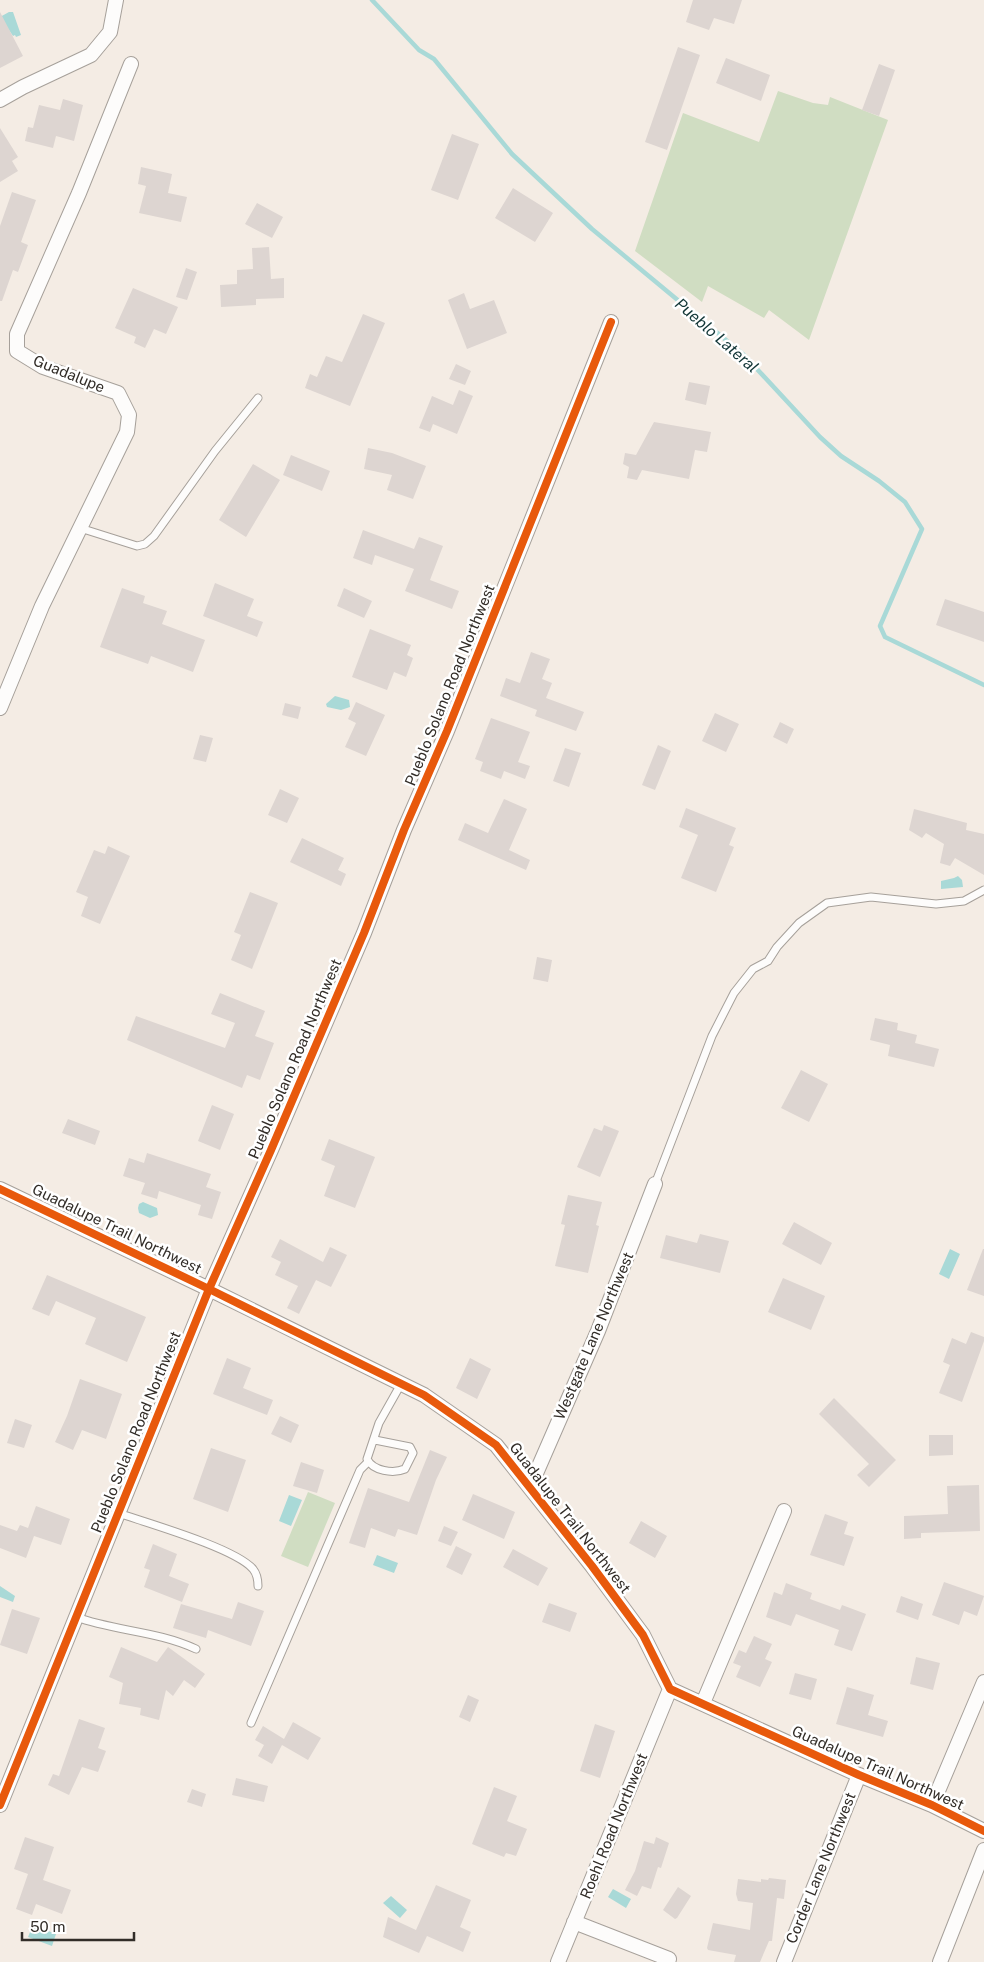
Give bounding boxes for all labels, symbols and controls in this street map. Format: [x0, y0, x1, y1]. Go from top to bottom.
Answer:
water label: Pueblo Lateral [671, 294, 762, 377]
street label: Guadalupe [31, 351, 108, 396]
street label: Pueblo Solano Road Northwest [401, 581, 498, 788]
street label: Pueblo Solano Road Northwest [245, 956, 345, 1161]
street label: Guadalupe Trail Northwest [30, 1180, 205, 1277]
street label: Westgate Lane Northwest [550, 1249, 637, 1422]
street label: Pueblo Solano Road Northwest [87, 1328, 184, 1535]
street label: Guadalupe Trail Northwest [506, 1439, 635, 1597]
street label: Guadalupe Trail Northwest [790, 1722, 967, 1813]
street label: Roehl Road Northwest [576, 1750, 651, 1901]
street label: Corder Lane Northwest [782, 1790, 859, 1946]
scale bar [22, 1910, 135, 1942]
text: 50 m [30, 1918, 65, 1935]

